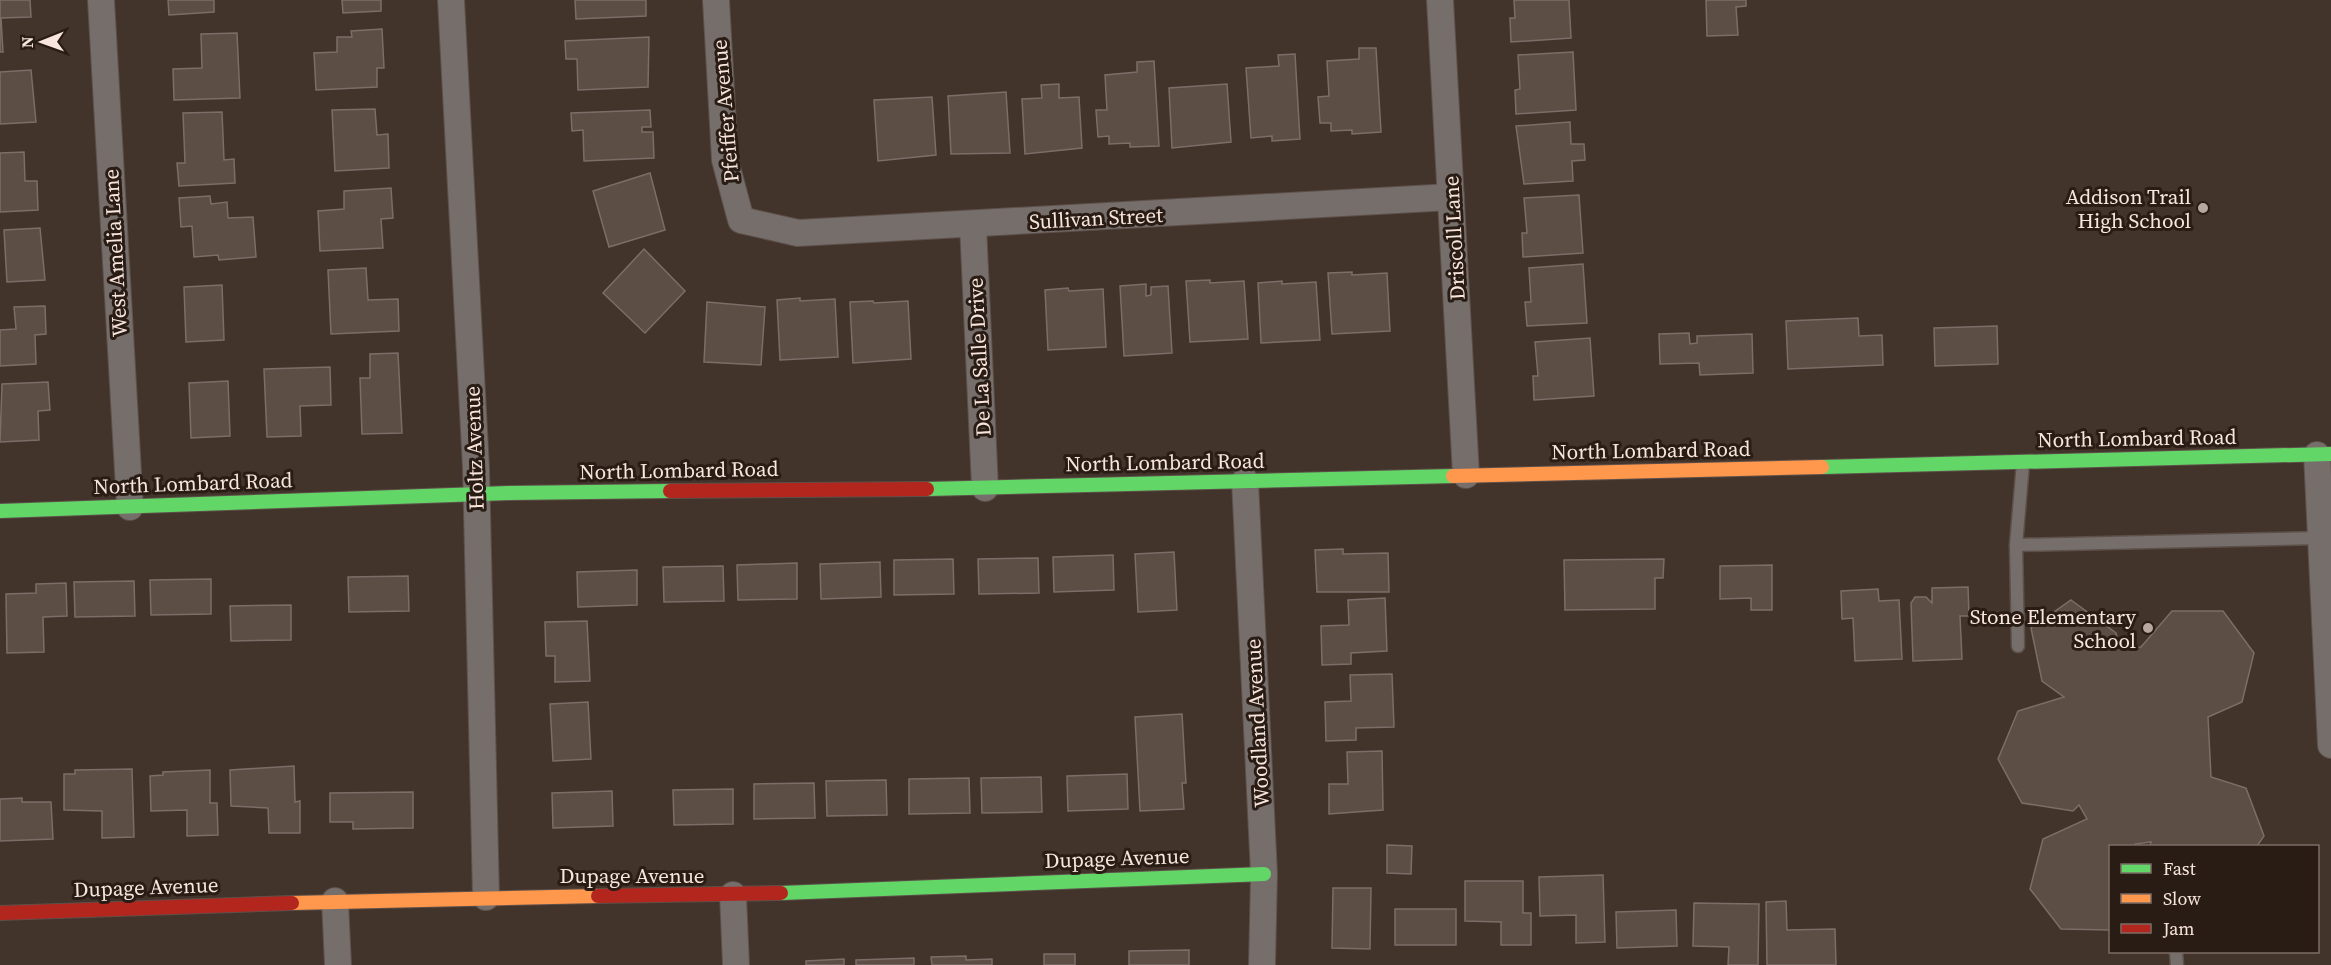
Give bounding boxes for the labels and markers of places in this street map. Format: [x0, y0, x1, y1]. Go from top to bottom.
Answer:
place label: Addison Trail High School [2066, 182, 2191, 235]
marker: Addison Trail High School [2196, 201, 2210, 215]
place label: Stone Elementary School [1970, 602, 2136, 655]
marker: Stone Elementary School [2141, 621, 2155, 635]

